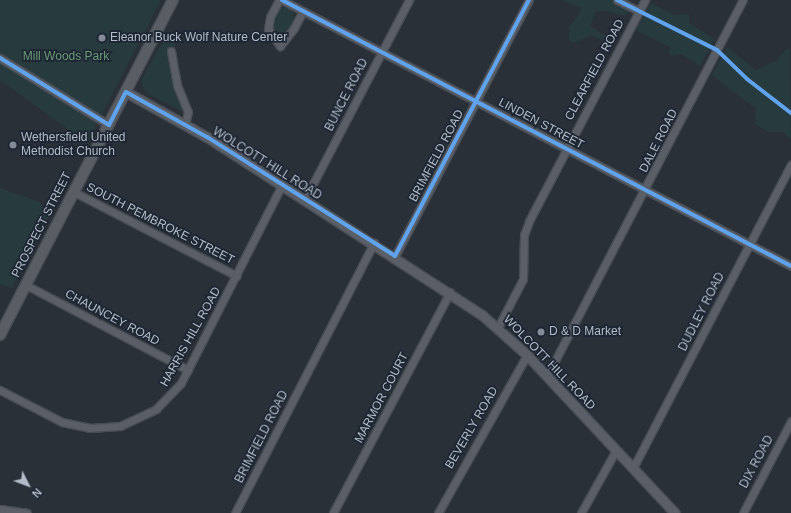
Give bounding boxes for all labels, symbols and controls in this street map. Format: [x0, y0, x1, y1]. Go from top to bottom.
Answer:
street label: CLEARFIELD ROAD [562, 17, 628, 123]
place label: Eleanor Buck Wolf Nature Center [110, 31, 287, 45]
marker: Eleanor Buck Wolf Nature Center [97, 33, 107, 43]
park label: Mill Woods Park [23, 50, 109, 64]
street label: BUNCE ROAD [322, 56, 372, 134]
street label: LINDEN STREET [496, 95, 586, 153]
street label: DALE ROAD [637, 107, 681, 175]
street label: BRIMFIELD ROAD [407, 108, 467, 204]
street label: WOLCOTT HILL ROAD [209, 124, 325, 204]
place label: Wethersfield United Methodist Church [21, 131, 125, 159]
marker: Wethersfield United Methodist Church [8, 140, 18, 150]
street label: PROSPECT STREET [9, 170, 75, 280]
street label: SOUTH PEMBROKE STREET [84, 180, 236, 268]
street label: DUDLEY ROAD [676, 270, 728, 354]
street label: HARRIS HILL ROAD [158, 285, 224, 389]
street label: CHAUNCEY ROAD [62, 287, 162, 349]
street label: WOLCOTT HILL ROAD [500, 312, 598, 414]
place label: D & D Market [549, 325, 621, 339]
marker: D & D Market [536, 327, 546, 337]
street label: MARMOR COURT [352, 350, 412, 446]
street label: BEVERLY ROAD [443, 384, 501, 472]
street label: BRIMFIELD ROAD [232, 388, 292, 486]
street label: DIX ROAD [737, 433, 777, 491]
north arrow [8, 465, 48, 505]
text: N [30, 486, 44, 500]

